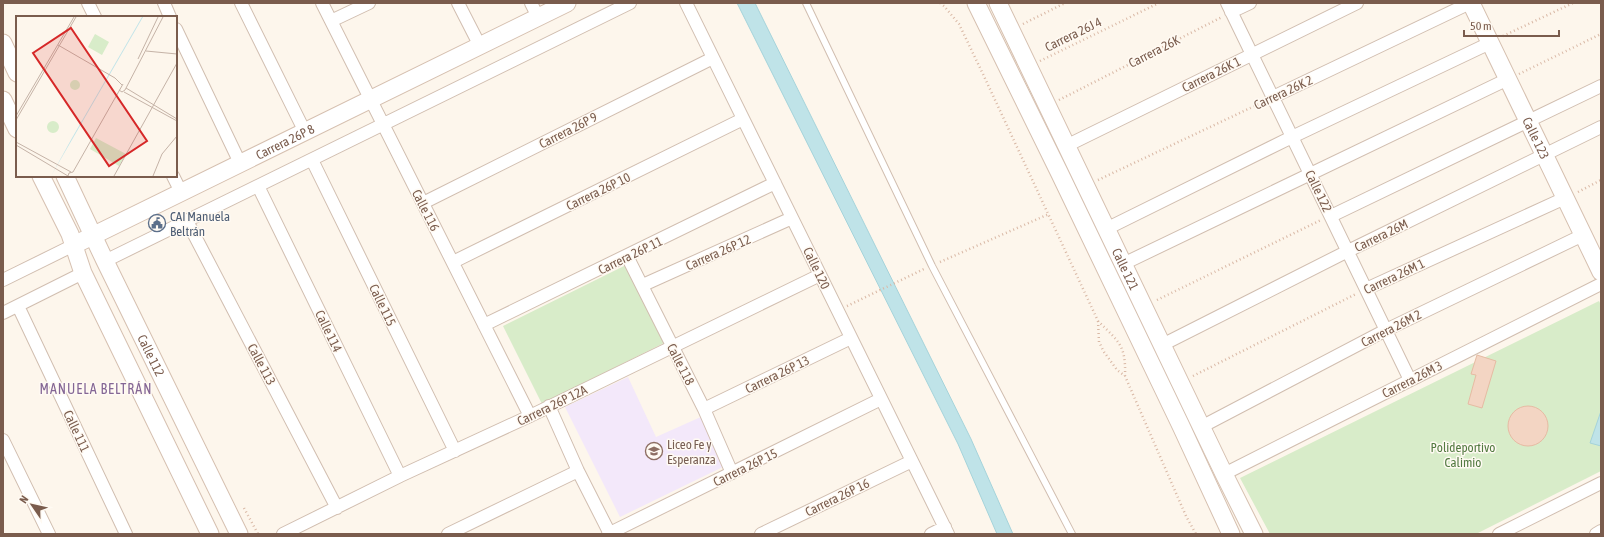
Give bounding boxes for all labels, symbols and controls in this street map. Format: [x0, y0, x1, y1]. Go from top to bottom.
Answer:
scale bar [1464, 12, 1559, 38]
street label: Carrera 26J 4 [1042, 14, 1104, 55]
inset map [16, 16, 177, 177]
text: 50 m [1470, 19, 1492, 33]
street label: Carrera 26K [1126, 32, 1183, 71]
street label: Carrera 26K 1 [1179, 54, 1243, 95]
street label: Carrera 26K 2 [1251, 72, 1315, 113]
street label: Carrera 26P 9 [537, 109, 600, 152]
street label: Calle 123 [1519, 115, 1552, 162]
street label: Carrera 26P 8 [253, 121, 317, 163]
street label: Calle 122 [1302, 168, 1335, 215]
street label: Carrera 26P 10 [564, 169, 633, 213]
street label: Calle 116 [409, 187, 442, 234]
place label: CAI Manuela Beltrán [170, 209, 230, 239]
public building icon: CAI Manuela Beltrán [147, 213, 167, 233]
street label: Carrera 26M [1352, 216, 1410, 255]
street label: Carrera 26P 12 [683, 231, 753, 273]
street label: Carrera 26P 11 [596, 233, 665, 277]
street label: Calle 120 [800, 245, 833, 292]
street label: Calle 121 [1109, 246, 1142, 293]
street label: Carrera 26M 1 [1361, 256, 1427, 297]
street label: Calle 115 [366, 282, 399, 329]
street label: Carrera 26M 2 [1359, 307, 1424, 350]
street label: Calle 114 [312, 308, 345, 355]
street label: Calle 112 [134, 332, 167, 379]
street label: Calle 113 [244, 341, 279, 387]
street label: Calle 118 [664, 341, 697, 388]
street label: Carrera 26P 13 [743, 352, 812, 396]
street label: Carrera 26M 3 [1380, 358, 1445, 401]
district label: MANUELA BELTRÁN [40, 381, 152, 397]
street label: Carrera 26P 12A [515, 382, 590, 429]
street label: Calle 111 [60, 408, 93, 455]
place label: Liceo Fe y Esperanza [667, 437, 716, 467]
park label: Polideportivo Calimio [1431, 440, 1495, 470]
school or university icon: Liceo Fe y Esperanza [644, 441, 664, 461]
street label: Carrera 26P 15 [711, 445, 780, 489]
street label: Carrera 26P 16 [803, 475, 872, 519]
north arrow [12, 485, 52, 525]
text: N [17, 493, 31, 505]

